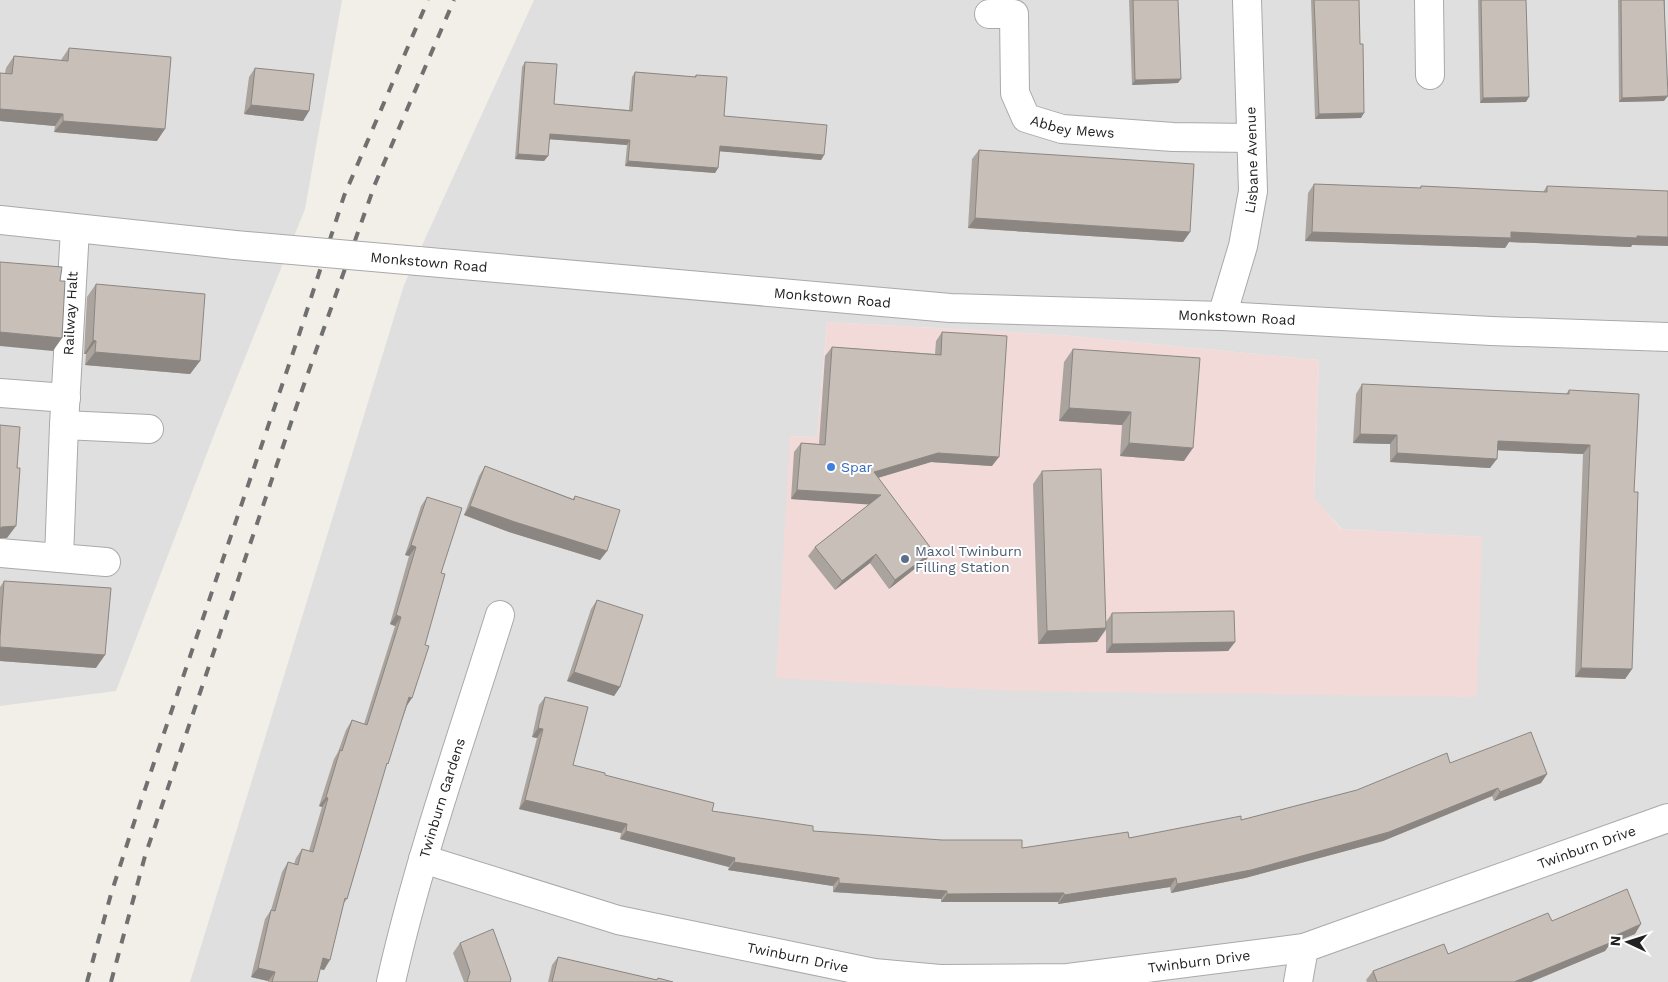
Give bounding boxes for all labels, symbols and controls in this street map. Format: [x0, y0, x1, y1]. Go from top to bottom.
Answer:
street label: Lisbane Avenue [1241, 106, 1261, 214]
street label: Abbey Mews [1029, 112, 1115, 141]
street label: Monkstown Road [370, 249, 488, 275]
street label: Railway Halt [60, 271, 81, 356]
street label: Monkstown Road [773, 284, 892, 311]
street label: Monkstown Road [1178, 307, 1296, 328]
place label: Spar [841, 459, 873, 475]
marker: Spar [825, 461, 837, 473]
place label: Maxol Twinburn Filling Station [915, 543, 1022, 575]
marker: Maxol Twinburn Filling Station [899, 553, 911, 565]
street label: Twinburn Gardens [416, 736, 468, 860]
street label: Twinburn Drive [1535, 822, 1638, 872]
north arrow [1603, 917, 1653, 967]
text: N [1607, 935, 1623, 947]
street label: Twinburn Drive [746, 939, 850, 976]
street label: Twinburn Drive [1147, 947, 1251, 976]

